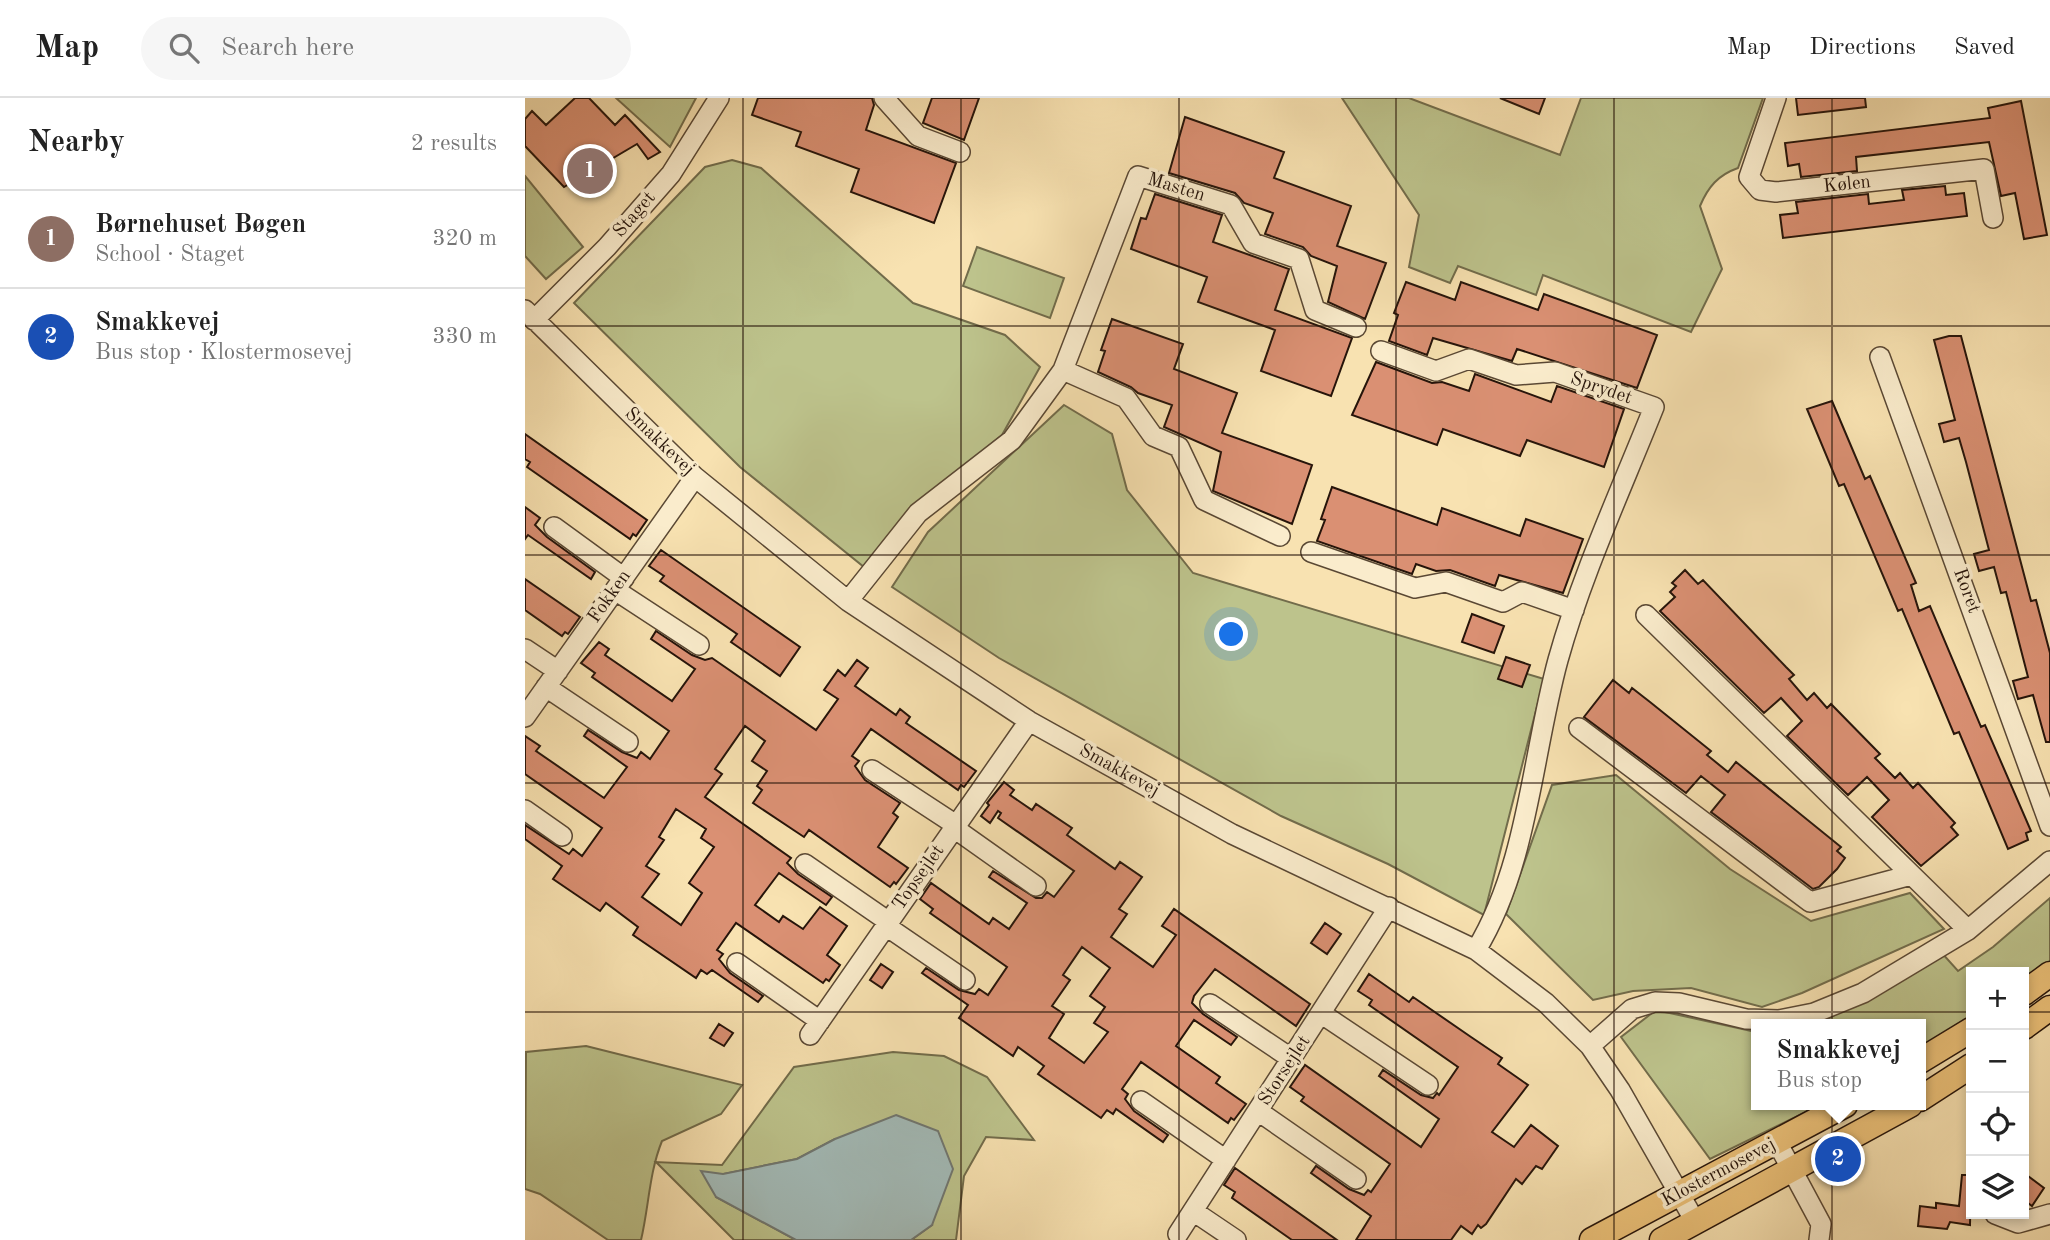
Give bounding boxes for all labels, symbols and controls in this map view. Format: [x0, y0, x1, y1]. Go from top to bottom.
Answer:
search box [141, 17, 631, 80]
icon: search [165, 29, 203, 67]
text: Map [35, 32, 99, 65]
text: Search here [221, 35, 354, 61]
text: Map [1727, 36, 1771, 60]
text: Directions [1809, 36, 1916, 60]
text: Saved [1954, 36, 2015, 60]
text: Nearby [28, 128, 125, 158]
text: 2 results [411, 132, 497, 155]
pin: 1 [567, 145, 613, 197]
street label: Masten [1145, 170, 1207, 206]
street label: Kølen [1822, 173, 1872, 197]
street label: Staget [610, 189, 660, 241]
text: Børnehuset Bøgen [95, 212, 306, 238]
text: 1 [44, 227, 58, 250]
text: 320 m [432, 227, 497, 250]
text: School · Staget [95, 243, 245, 266]
text: Smakkevej [95, 310, 219, 336]
text: 2 [44, 325, 58, 348]
text: 330 m [432, 325, 497, 348]
text: Bus stop · Klostermosevej [95, 341, 353, 364]
street label: Sprydet [1568, 370, 1634, 408]
street label: Smakkevej [620, 404, 698, 480]
street label: Roret [1949, 566, 1983, 616]
street label: Fokken [585, 567, 635, 627]
your location [1214, 617, 1248, 651]
street label: Smakkevej [1076, 741, 1162, 801]
street label: Topsejlet [890, 842, 948, 914]
map controls [1966, 967, 2029, 1219]
button: + [1966, 967, 2029, 1030]
popup [1751, 1019, 1926, 1110]
button: − [1966, 1030, 2029, 1093]
street label: Storsejlet [1255, 1033, 1315, 1109]
text: Smakkevej [1776, 1038, 1901, 1064]
text: Bus stop [1776, 1069, 1862, 1092]
button: locate [1966, 1093, 2029, 1156]
pin: 2 [1815, 1133, 1861, 1185]
street label: Klostermosevej [1659, 1135, 1779, 1211]
button: layers [1966, 1156, 2029, 1219]

